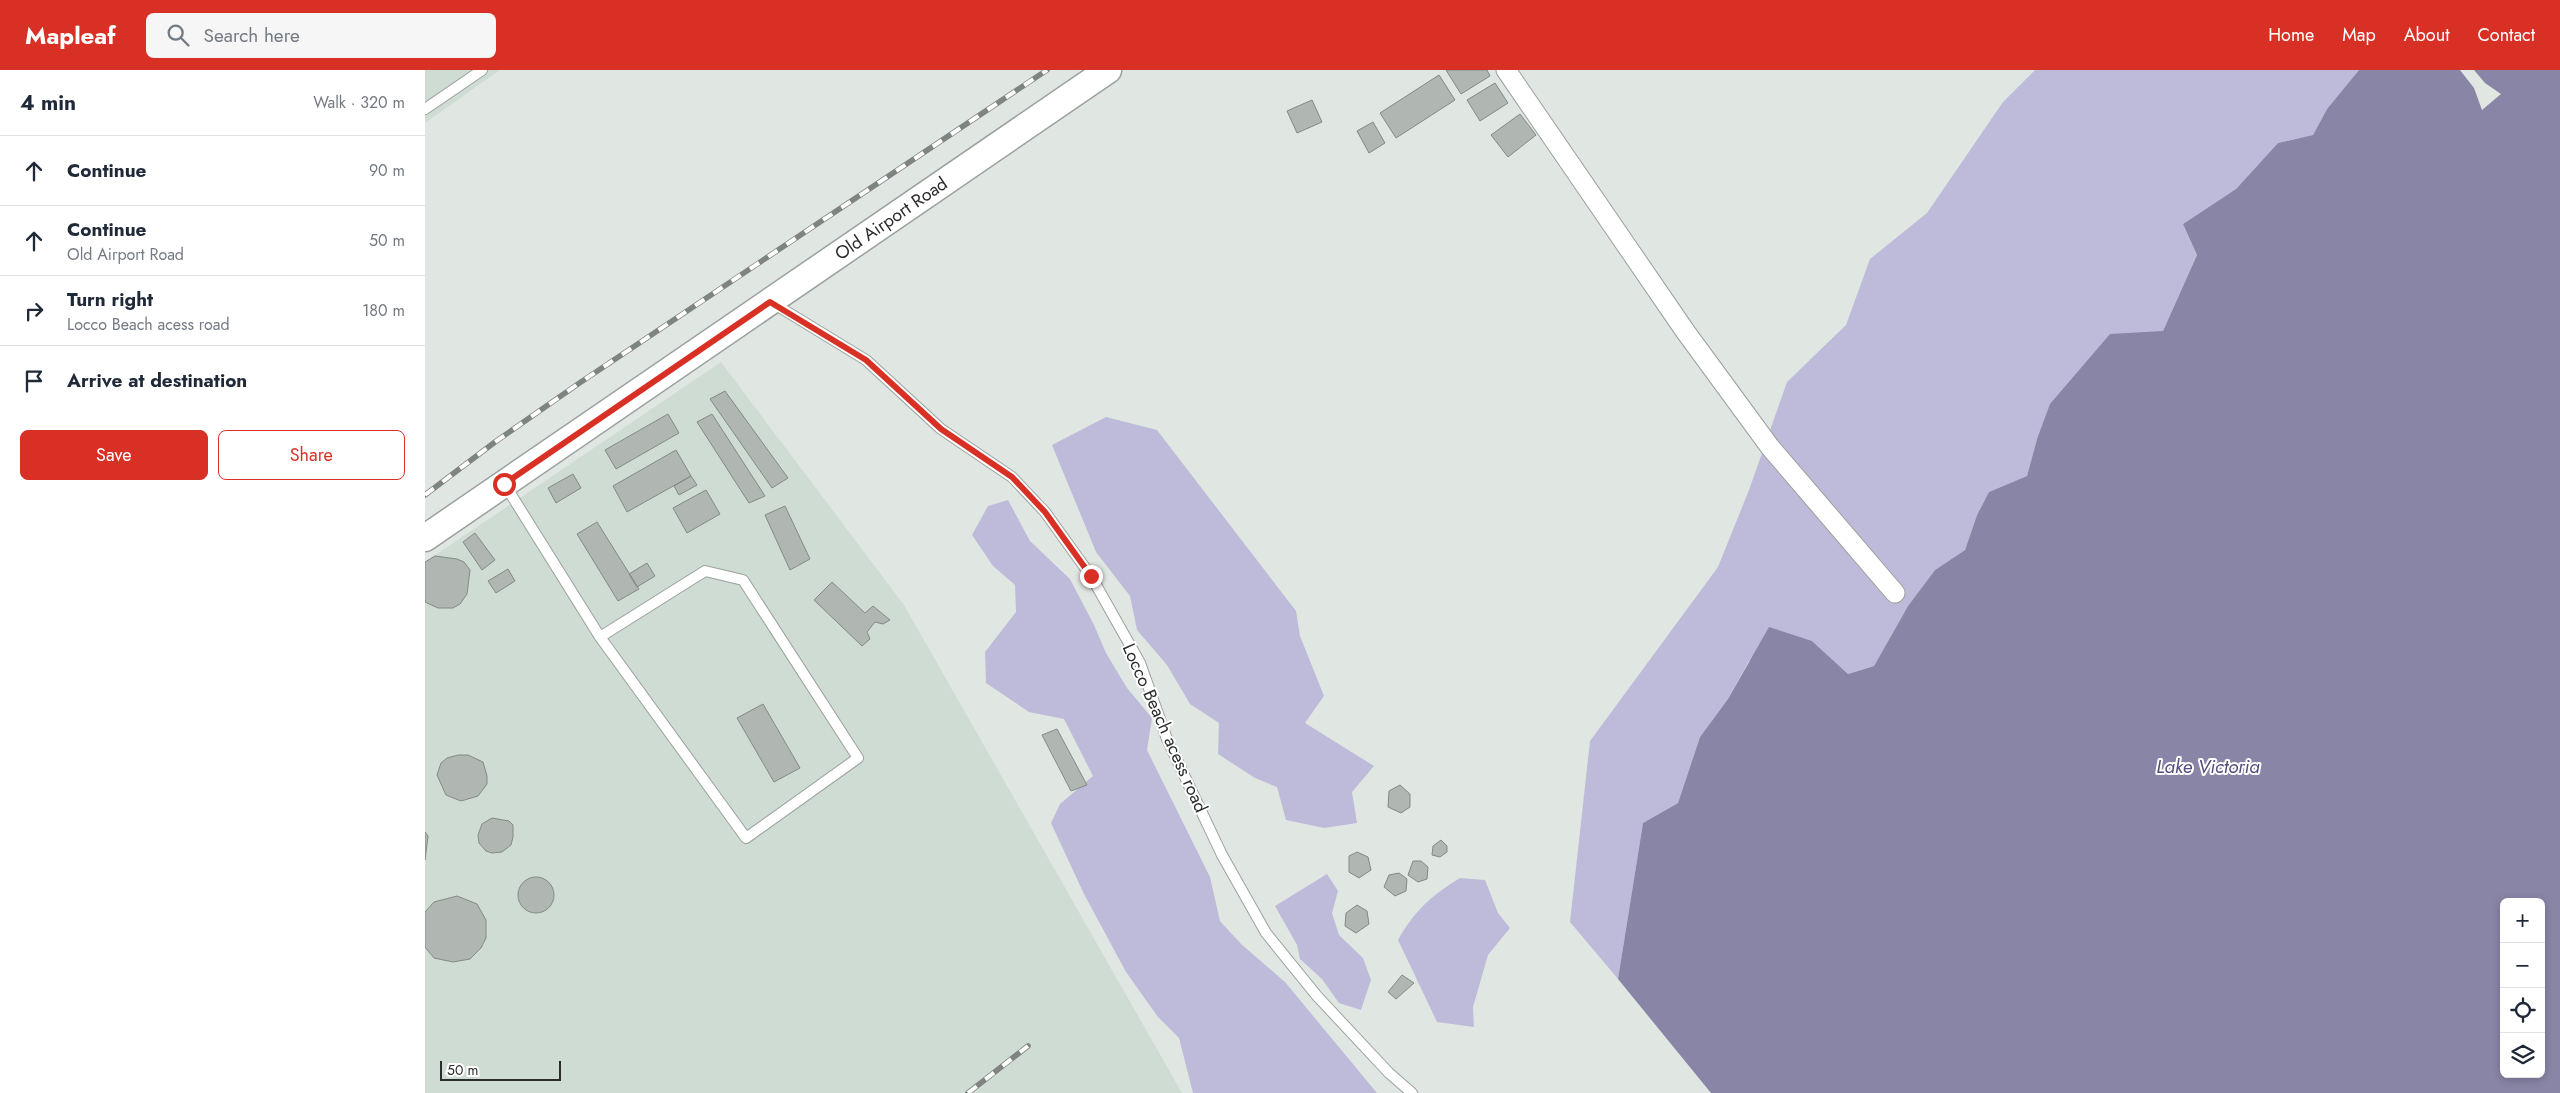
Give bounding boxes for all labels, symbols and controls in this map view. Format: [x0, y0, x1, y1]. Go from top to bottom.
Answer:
search box [146, 13, 496, 58]
text: Mapleaf [25, 18, 116, 53]
icon: search [164, 21, 192, 49]
text: Search here [204, 22, 300, 49]
text: Home [2268, 22, 2314, 48]
text: Map [2342, 22, 2376, 48]
text: About [2404, 22, 2449, 48]
text: Contact [2477, 22, 2535, 48]
text: 4 min [20, 88, 76, 118]
text: Walk · 320 m [313, 91, 405, 114]
icon: ahead [20, 157, 48, 185]
text: Continue [67, 157, 146, 184]
text: 90 m [369, 159, 405, 182]
street label: Old Airport Road [829, 171, 953, 267]
text: Continue [67, 216, 146, 243]
icon: ahead [20, 227, 48, 255]
text: 50 m [369, 229, 405, 252]
text: Old Airport Road [67, 243, 184, 266]
text: Turn right [67, 286, 153, 313]
icon: right [20, 297, 48, 325]
text: 180 m [362, 299, 405, 322]
text: Locco Beach acess road [67, 313, 230, 336]
icon: arrive [20, 367, 48, 395]
text: Arrive at destination [67, 367, 247, 394]
button: Save [20, 430, 208, 480]
button: Share [218, 430, 405, 480]
route start [493, 473, 516, 496]
route end [1080, 565, 1103, 588]
street label: Locco Beach acess road [1116, 639, 1214, 817]
water label: Lake Victoria [2156, 753, 2260, 780]
map controls [2500, 898, 2545, 1078]
button: + [2500, 898, 2545, 943]
button: − [2500, 943, 2545, 988]
button: locate [2500, 988, 2545, 1033]
button: layers [2500, 1033, 2545, 1078]
scale bar [440, 1058, 561, 1081]
text: 50 m [447, 1060, 478, 1080]

